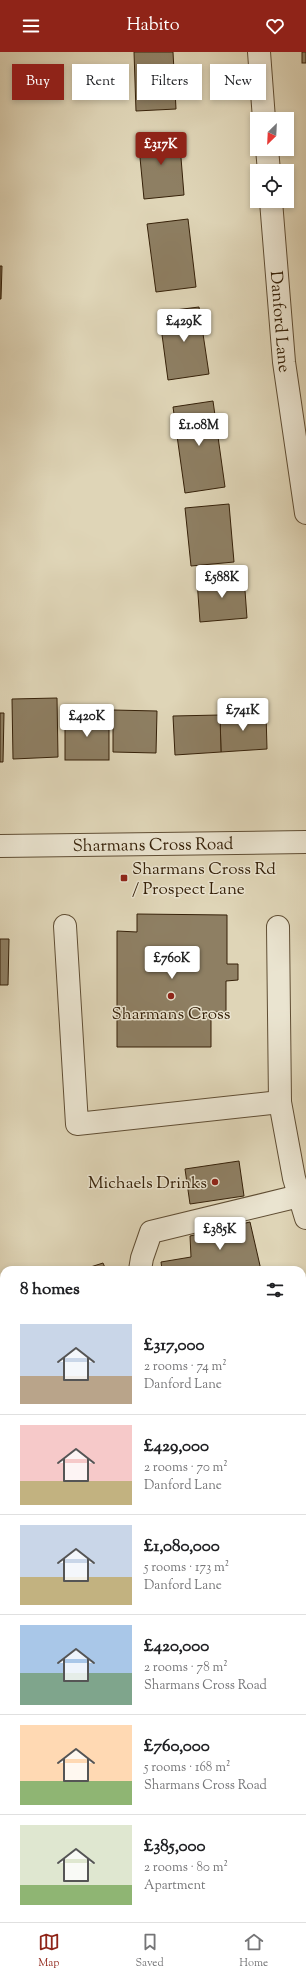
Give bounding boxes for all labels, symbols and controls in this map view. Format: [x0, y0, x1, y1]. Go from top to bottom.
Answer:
text: Habito [126, 13, 180, 39]
icon: menu [20, 15, 42, 37]
icon: heart [264, 15, 286, 37]
chip: Buy [12, 64, 64, 100]
chip: Rent [72, 64, 129, 100]
chip: Filters [137, 64, 202, 100]
chip: New [210, 64, 266, 100]
north arrow [250, 112, 294, 156]
map controls [250, 112, 294, 208]
pin: £317K [133, 132, 189, 166]
text: £317K [145, 136, 177, 154]
button: locate [250, 164, 294, 208]
street label: Danford Lane [263, 270, 295, 374]
pin: £429K [156, 309, 212, 343]
text: £429K [166, 313, 202, 331]
pin: £1.08M [166, 413, 232, 447]
text: £1.08M [179, 417, 219, 435]
pin: £588K [194, 565, 250, 599]
text: £588K [205, 569, 239, 587]
pin: £741K [215, 698, 271, 732]
text: £741K [226, 702, 260, 720]
pin: £420K [59, 704, 115, 738]
text: £420K [69, 708, 105, 726]
street label: Sharmans Cross Road [72, 833, 234, 859]
place label: Sharmans Cross Rd / Prospect Lane [132, 858, 276, 902]
marker: Sharmans Cross Rd / Prospect Lane [119, 873, 129, 883]
pin: £760K [144, 946, 200, 980]
text: £760K [154, 950, 190, 968]
marker: Sharmans Cross [166, 991, 176, 1001]
place label: Sharmans Cross [112, 1003, 231, 1027]
place label: Michaels Drinks [88, 1172, 207, 1196]
marker: Michaels Drinks [210, 1177, 220, 1187]
pin: £385K [192, 1217, 248, 1251]
text: £385K [204, 1221, 236, 1239]
text: 8 homes [20, 1278, 80, 1302]
icon: filters [264, 1279, 286, 1301]
text: £317,000 [144, 1334, 205, 1358]
icon: home [52, 1340, 100, 1388]
text: 2 rooms · 74 m² [144, 1358, 227, 1376]
text: Danford Lane [144, 1376, 222, 1394]
text: £429,000 [144, 1435, 209, 1459]
icon: home [52, 1441, 100, 1489]
text: 2 rooms · 70 m² [144, 1459, 228, 1477]
text: Danford Lane [144, 1477, 222, 1495]
text: £1,080,000 [144, 1535, 220, 1559]
icon: home [52, 1541, 100, 1589]
text: 5 rooms · 173 m² [144, 1559, 229, 1577]
text: Danford Lane [144, 1577, 222, 1595]
text: £420,000 [144, 1635, 209, 1659]
icon: home [52, 1641, 100, 1689]
text: 2 rooms · 78 m² [144, 1659, 228, 1677]
text: Sharmans Cross Road [144, 1677, 267, 1695]
text: £760,000 [144, 1735, 210, 1759]
icon: home [52, 1741, 100, 1789]
text: 5 rooms · 168 m² [144, 1759, 230, 1777]
text: Sharmans Cross Road [144, 1777, 267, 1795]
text: £385,000 [144, 1835, 205, 1859]
icon: home [52, 1841, 100, 1889]
text: 2 rooms · 80 m² [144, 1859, 228, 1877]
text: Apartment [144, 1877, 205, 1895]
tab: Map [38, 1931, 60, 1971]
tab: Saved [135, 1931, 164, 1971]
tab: Home [239, 1931, 268, 1971]

